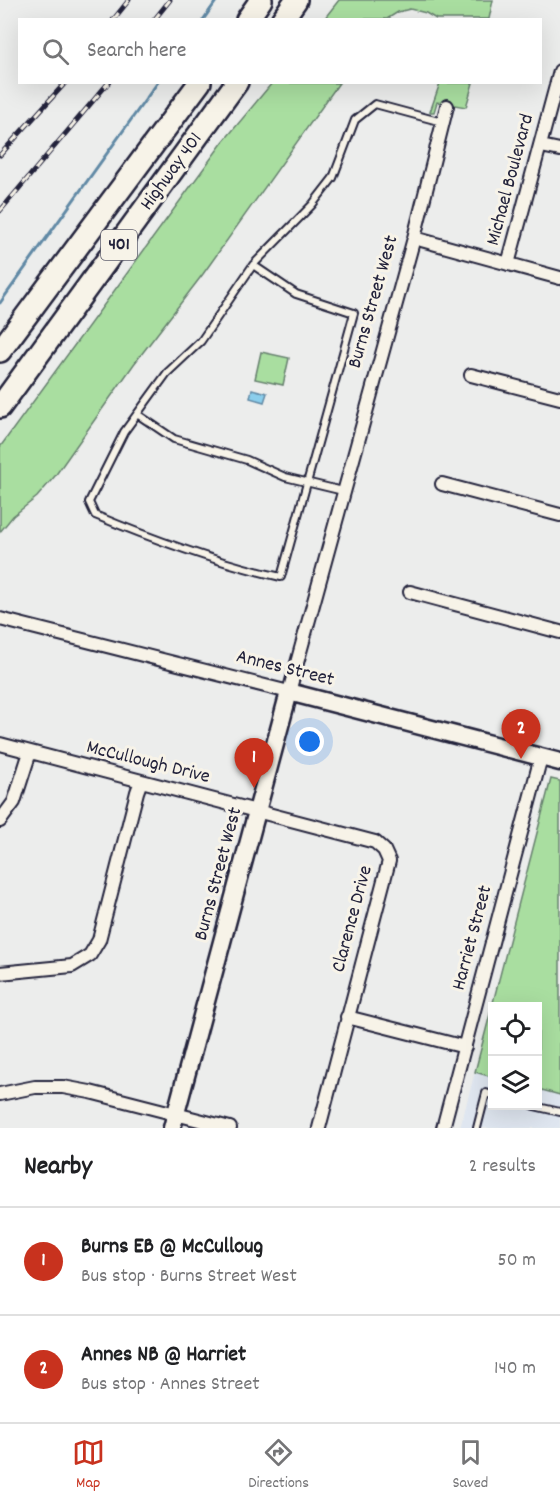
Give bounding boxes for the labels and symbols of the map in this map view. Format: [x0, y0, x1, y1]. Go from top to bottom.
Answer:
street label: Michael Boulevard [480, 111, 542, 249]
street label: Highway 401 [134, 127, 210, 217]
road number: 401 [101, 230, 137, 260]
street label: Burns Street West [342, 232, 406, 372]
street label: Annes Street [233, 643, 337, 695]
pin: 2 [502, 710, 540, 759]
your location [295, 727, 324, 756]
street label: McCullough Drive [83, 734, 213, 792]
pin: 1 [234, 738, 274, 788]
street label: Burns Street West [188, 804, 250, 944]
street label: Clarence Drive [325, 862, 381, 975]
street label: Harriet Street [446, 882, 500, 994]

